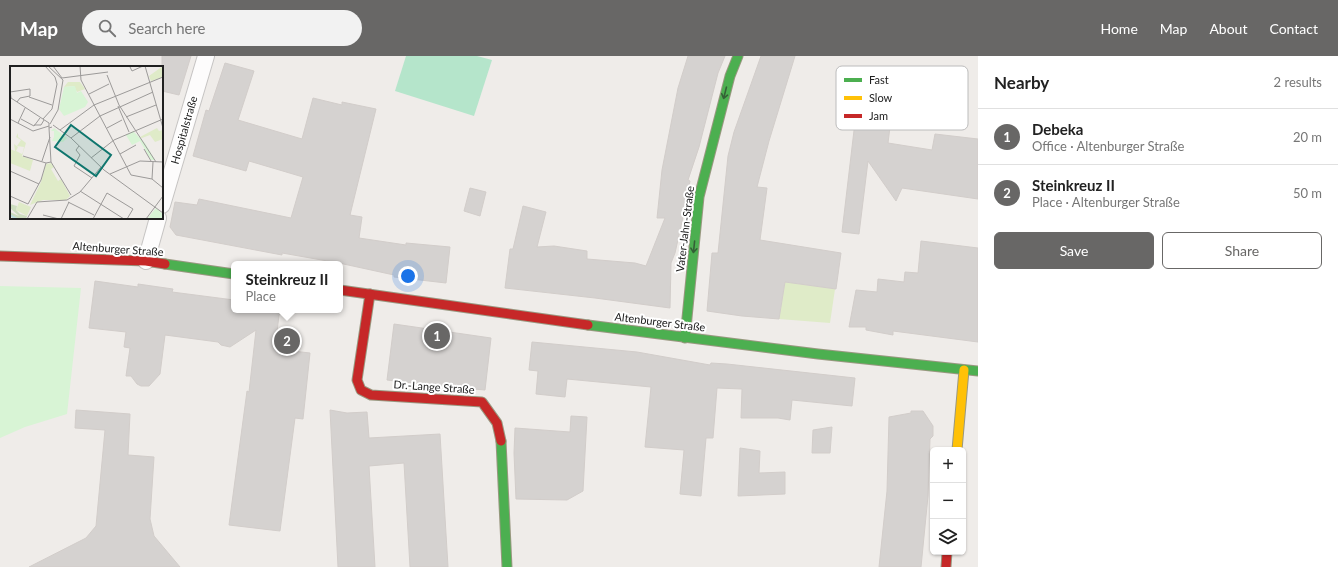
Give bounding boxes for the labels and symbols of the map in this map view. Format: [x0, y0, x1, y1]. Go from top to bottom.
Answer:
inset map [10, 66, 163, 219]
legend [836, 66, 968, 130]
text: Fast [869, 73, 889, 86]
one-way arrow [721, 86, 729, 99]
text: Slow [869, 91, 893, 104]
street label: Hospitalstraße [168, 94, 200, 165]
text: Jam [869, 109, 888, 122]
street label: Vater-Jahn-Straße [673, 185, 696, 273]
street label: Altenburger Straße [72, 239, 164, 258]
one-way arrow [691, 240, 698, 253]
your location [398, 266, 418, 286]
street label: Altenburger Straße [614, 309, 706, 334]
pin: 1 [424, 321, 450, 351]
pin: 2 [274, 326, 300, 356]
street label: Dr.-Lange Straße [393, 377, 475, 396]

